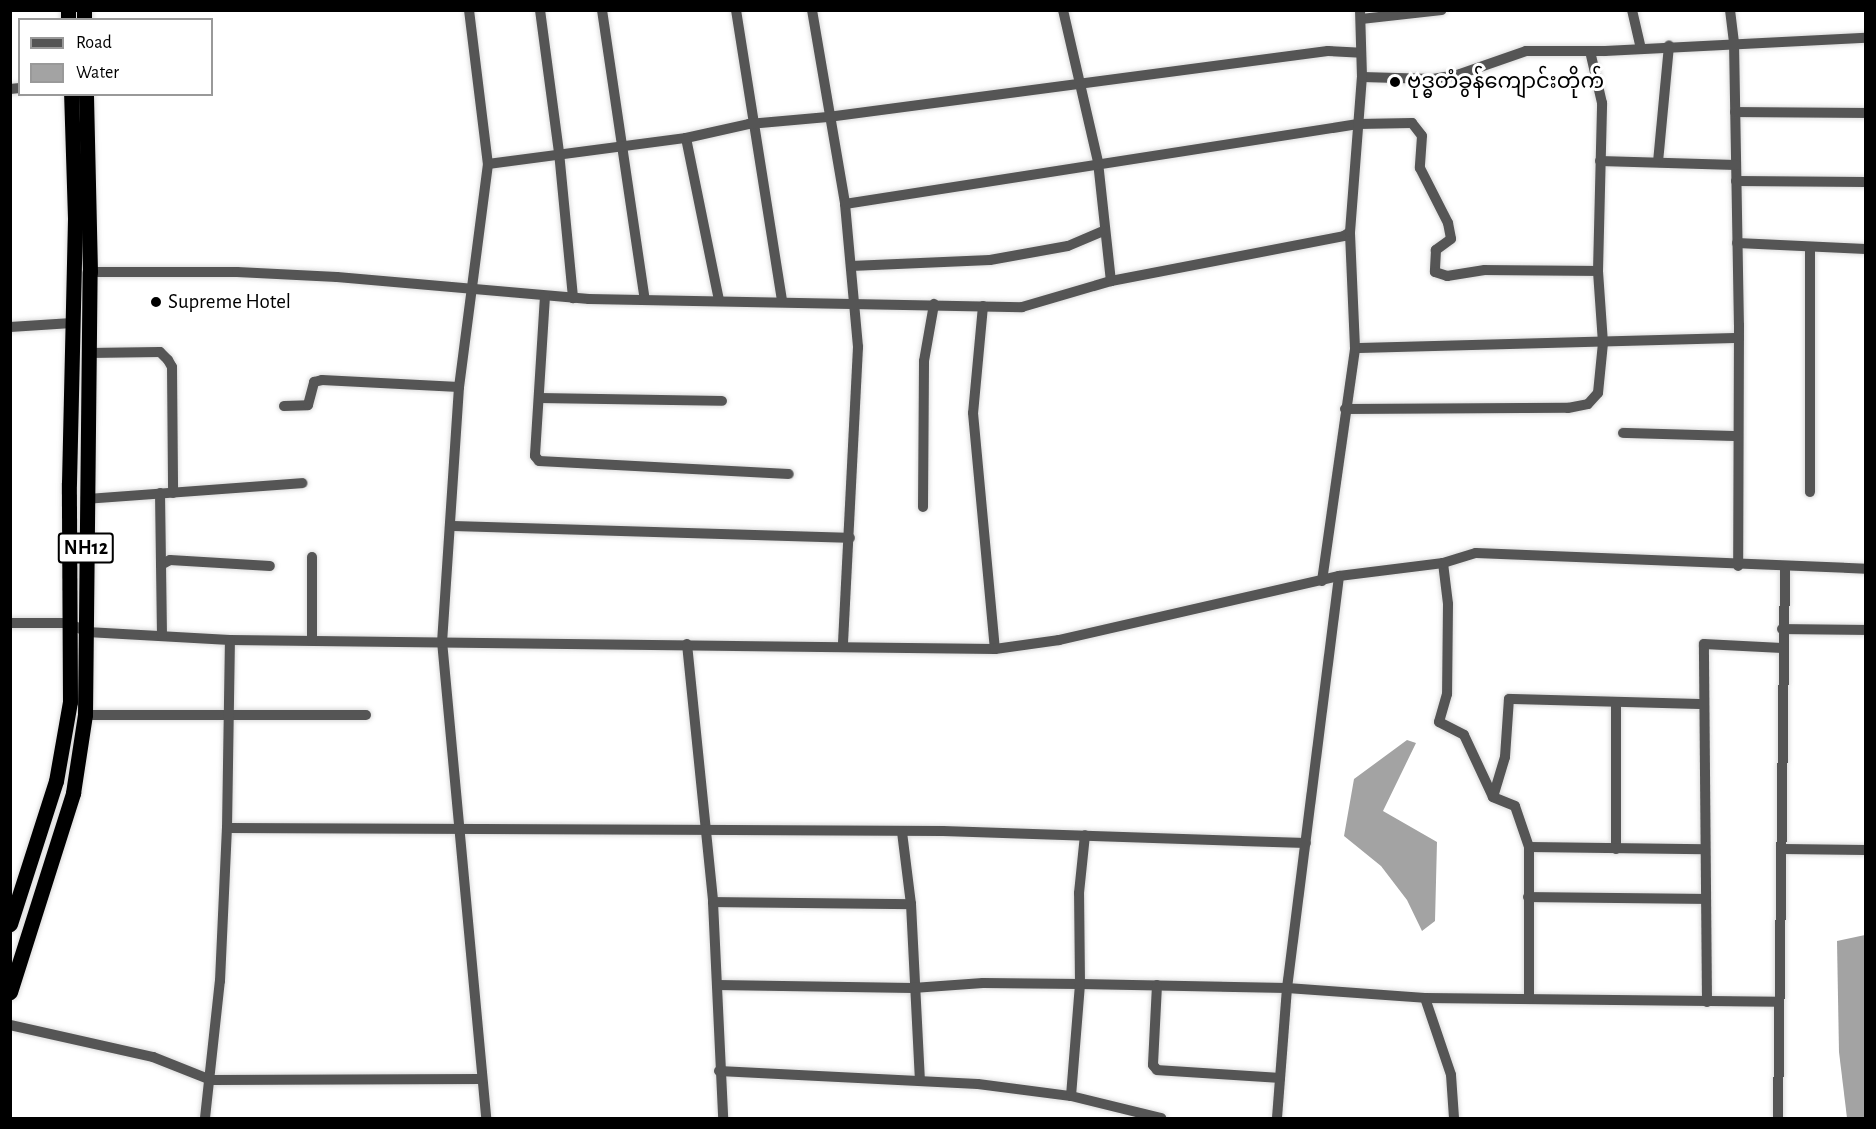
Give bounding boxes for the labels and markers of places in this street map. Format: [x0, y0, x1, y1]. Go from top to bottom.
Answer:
place label: ဗုဒ္ဓတံခွန်ကျောင်းတိုက် [1407, 69, 1604, 95]
marker: ဗုဒ္ဓတံခွန်ကျောင်းတိုက် [1388, 75, 1402, 89]
place label: Supreme Hotel [168, 289, 291, 315]
marker: Supreme Hotel [149, 295, 163, 309]

